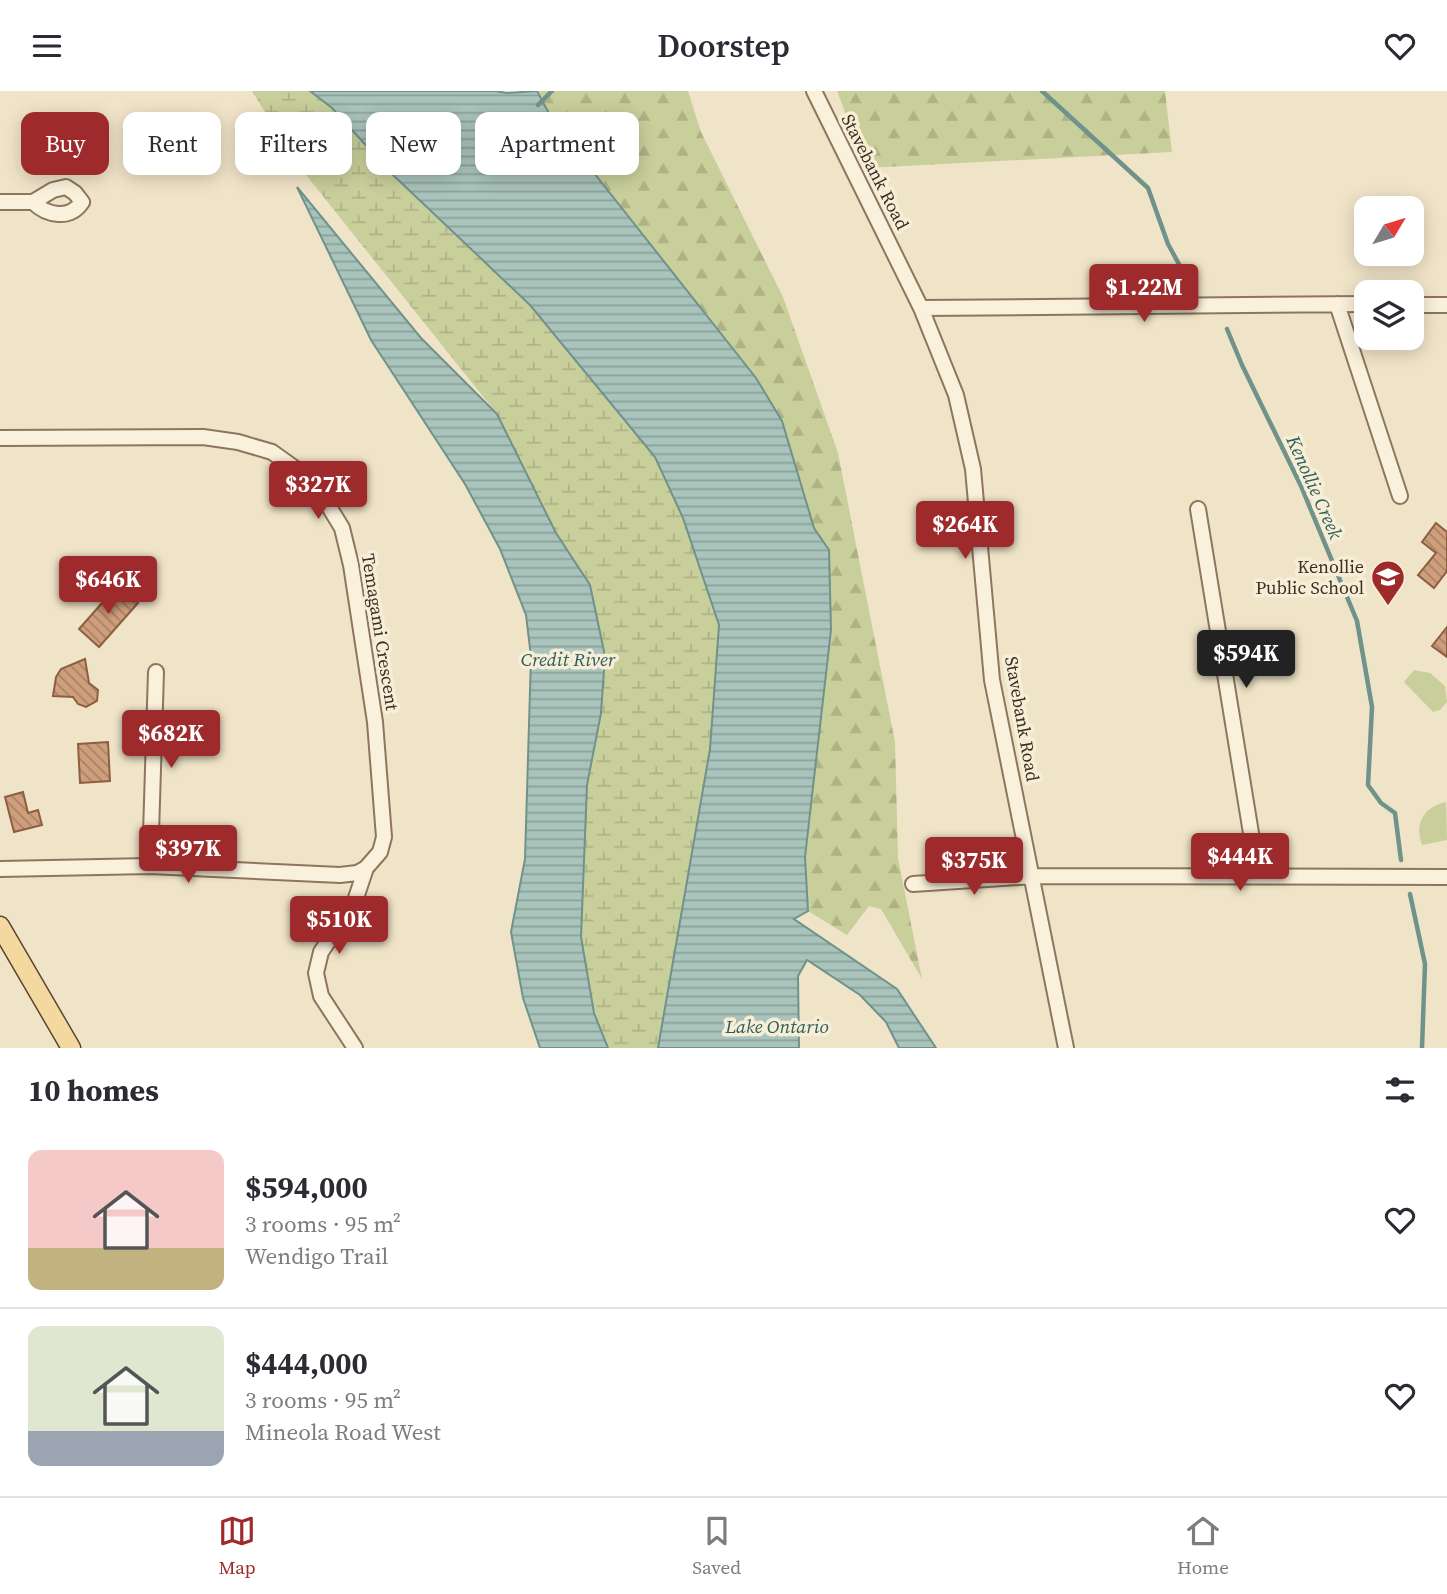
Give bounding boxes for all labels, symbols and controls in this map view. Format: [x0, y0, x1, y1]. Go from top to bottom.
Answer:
text: Doorstep [657, 24, 790, 68]
icon: menu [28, 27, 66, 65]
icon: heart [1381, 27, 1419, 65]
street label: Stavebank Road [836, 110, 915, 234]
chip: Buy [21, 112, 109, 175]
chip: Rent [123, 112, 221, 175]
chip: Filters [235, 112, 352, 175]
chip: New [366, 112, 461, 175]
chip: Apartment [475, 112, 639, 175]
north arrow [1354, 196, 1424, 266]
map controls [1354, 196, 1424, 350]
pin: $1.22M [1087, 265, 1201, 324]
text: $1.22M [1105, 271, 1183, 303]
button: layers [1354, 280, 1424, 350]
water label: Kenollie Creek [1280, 430, 1349, 543]
pin: $327K [269, 461, 367, 521]
text: $327K [285, 468, 351, 500]
pin: $264K [916, 501, 1014, 561]
text: $264K [932, 508, 998, 540]
street label: Temagami Crescent [356, 552, 405, 712]
place label: Kenollie Public School [1255, 554, 1364, 600]
pin: $646K [59, 557, 157, 616]
school or university icon: Kenollie Public School [1369, 558, 1407, 607]
text: $646K [75, 563, 141, 595]
pin: $594K [1197, 631, 1295, 690]
text: $594K [1213, 637, 1279, 669]
water label: Credit River [521, 646, 617, 672]
street label: Stavebank Road [999, 654, 1046, 783]
pin: $682K [122, 711, 220, 770]
text: $682K [138, 717, 204, 749]
pin: $397K [139, 825, 237, 885]
text: $397K [155, 832, 221, 864]
pin: $444K [1191, 833, 1289, 893]
pin: $375K [925, 837, 1023, 897]
text: $444K [1207, 840, 1273, 872]
text: $375K [941, 844, 1007, 876]
pin: $510K [290, 897, 388, 956]
text: $510K [306, 903, 372, 935]
water label: Lake Ontario [724, 1013, 829, 1039]
text: 10 homes [28, 1070, 159, 1111]
icon: filters [1381, 1071, 1419, 1109]
text: $594,000 [245, 1167, 368, 1208]
icon: home [84, 1178, 168, 1262]
icon: heart [1381, 1201, 1419, 1239]
text: 3 rooms · 95 m² [245, 1208, 401, 1240]
text: Wendigo Trail [245, 1240, 388, 1272]
text: $444,000 [245, 1343, 368, 1384]
icon: home [84, 1354, 168, 1438]
icon: heart [1381, 1377, 1419, 1415]
text: 3 rooms · 95 m² [245, 1384, 401, 1416]
text: Mineola Road West [245, 1416, 441, 1448]
tab: Map [218, 1512, 256, 1580]
tab: Saved [692, 1512, 741, 1580]
tab: Home [1177, 1512, 1229, 1580]

